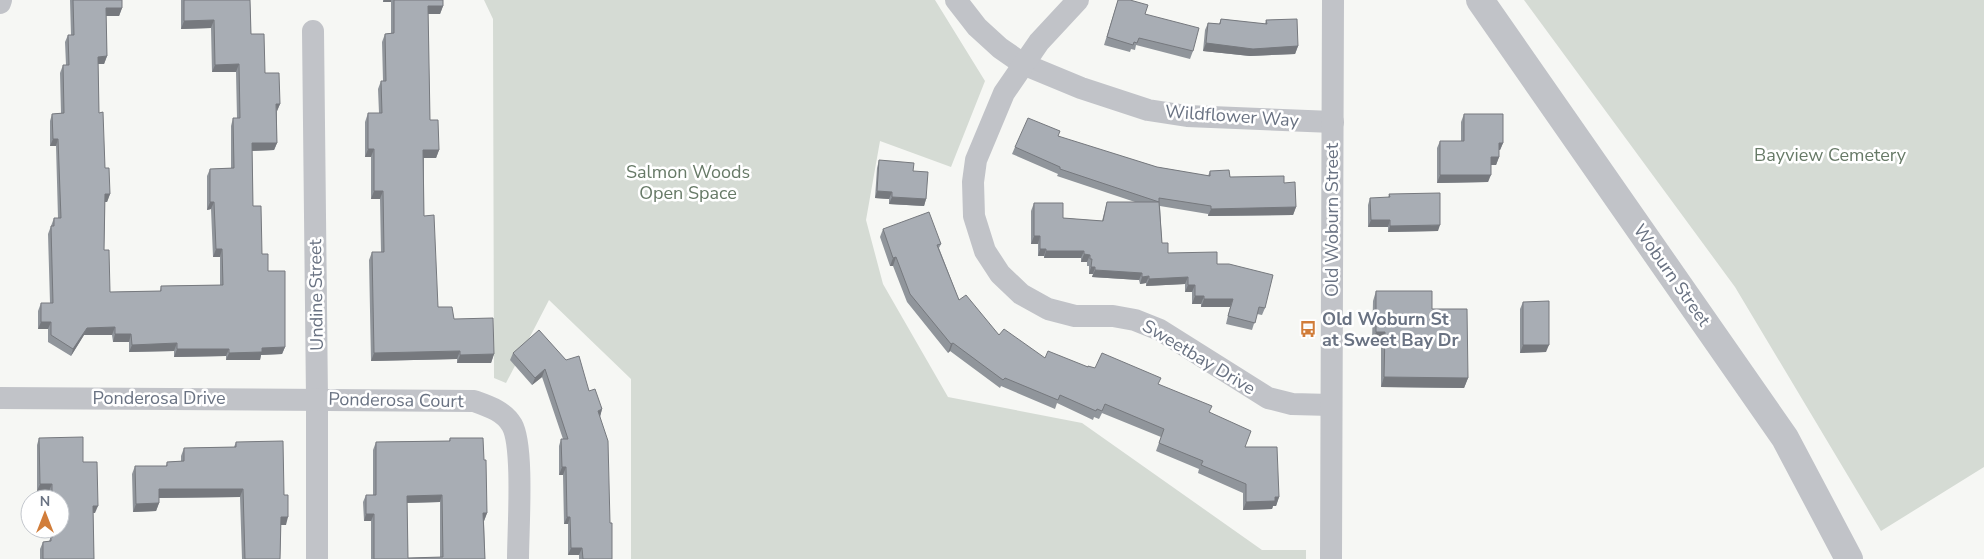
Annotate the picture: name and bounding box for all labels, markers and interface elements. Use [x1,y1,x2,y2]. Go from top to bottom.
street label: Wildflower Way [1164,99,1300,133]
street label: Old Woburn Street [1320,142,1344,297]
park label: Bayview Cemetery [1754,143,1907,167]
park label: Salmon Woods Open Space [626,160,750,205]
street label: Woburn Street [1628,219,1717,332]
street label: Undine Street [303,238,329,351]
place label: Old Woburn St at Sweet Bay Dr [1322,307,1459,352]
street label: Sweetbay Drive [1138,314,1260,400]
bus stop icon: Old Woburn St at Sweet Bay Dr [1298,319,1318,339]
street label: Ponderosa Drive [92,386,226,410]
street label: Ponderosa Court [328,387,465,413]
north arrow [20,489,70,539]
text: N [40,492,50,511]

